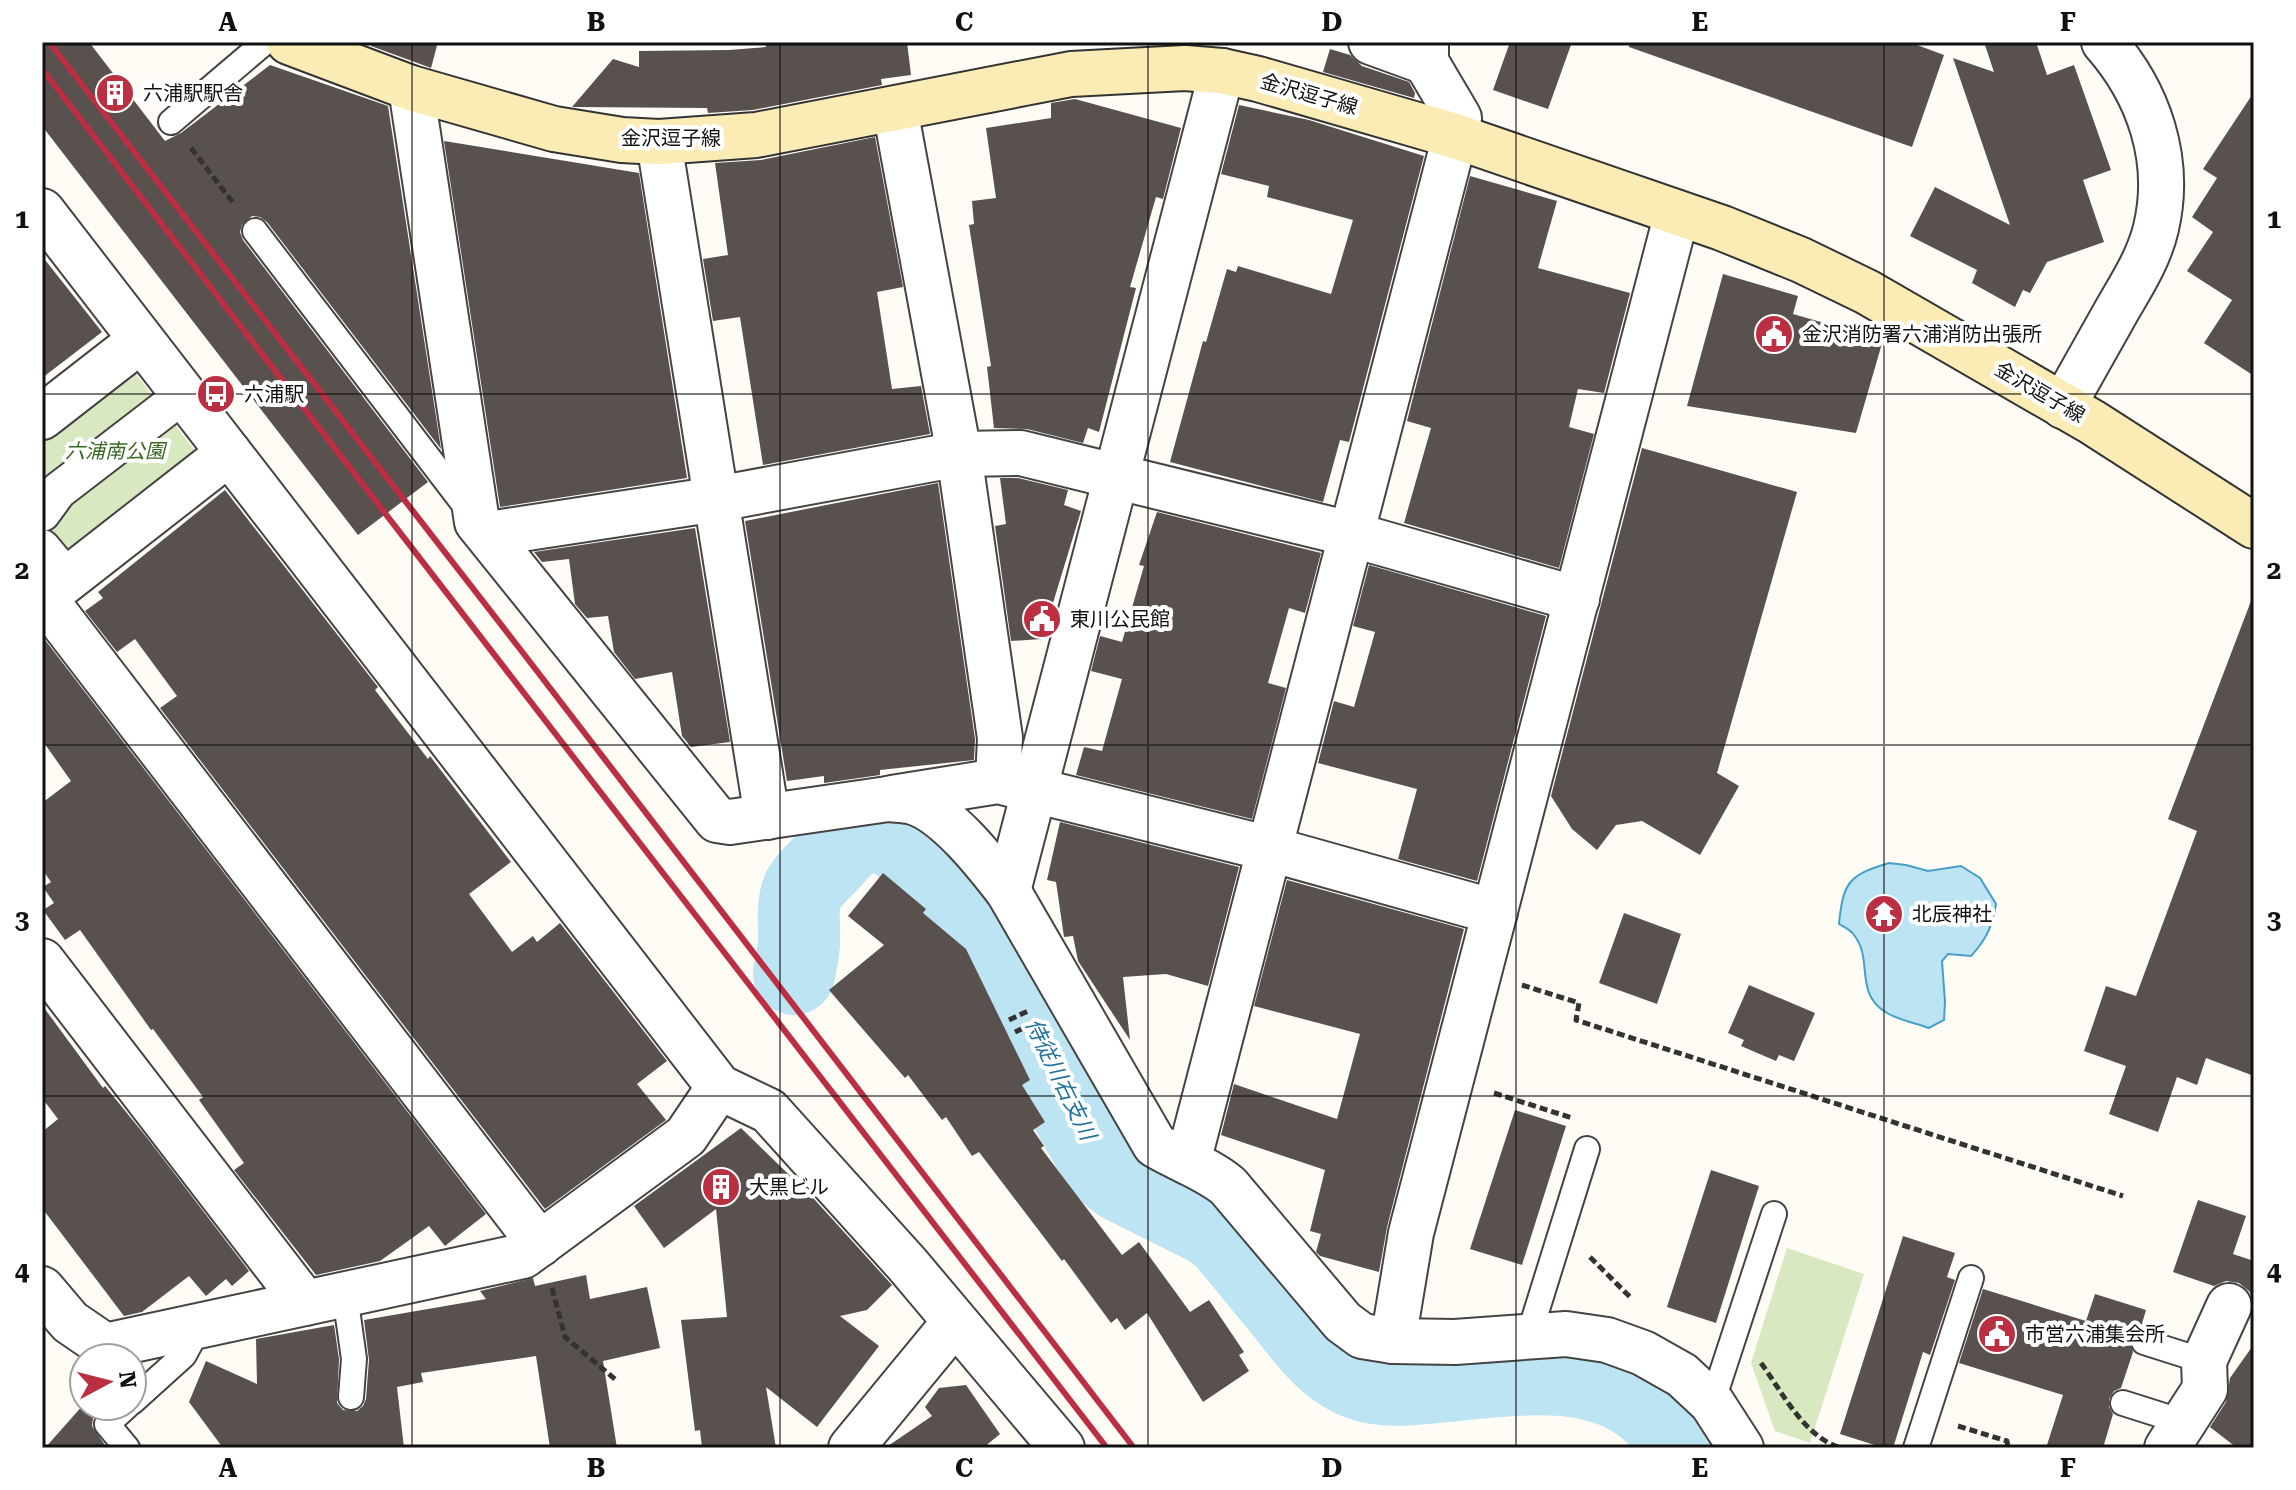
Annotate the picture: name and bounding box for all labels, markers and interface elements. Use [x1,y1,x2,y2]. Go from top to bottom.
text: A [219,7,238,37]
text: B [587,7,605,37]
text: C [955,7,973,37]
text: D [1322,7,1342,37]
text: E [1692,7,1708,37]
text: F [2060,7,2076,37]
street label: 金沢逗子線 [1258,69,1360,119]
building icon: 六浦駅駅舎 [94,72,136,114]
place label: 六浦駅駅舎 [143,81,243,105]
street label: 金沢逗子線 [621,126,721,150]
text: 1 [15,204,29,234]
text: 1 [2267,204,2281,234]
public building icon: 金沢消防署六浦消防出張所 [1753,313,1795,355]
place label: 金沢消防署六浦消防出張所 [1802,322,2042,346]
street label: 金沢逗子線 [1991,357,2089,427]
bus stop icon: 六浦駅 [195,373,237,415]
place label: 六浦駅 [244,382,304,406]
park label: 六浦南公園 [65,439,168,463]
text: 2 [15,555,29,585]
text: 2 [2267,555,2281,585]
public building icon: 東川公民館 [1021,598,1063,640]
place label: 東川公民館 [1070,607,1170,631]
temple icon: 北辰神社 [1863,893,1905,935]
place label: 北辰神社 [1912,902,1992,926]
text: 3 [15,905,29,935]
text: 3 [2267,905,2281,935]
water label: 侍従川右支川 [1020,1014,1102,1146]
building icon: 大黒ビル [700,1166,742,1208]
place label: 大黒ビル [749,1175,829,1199]
text: 4 [15,1256,30,1286]
text: 4 [2267,1256,2282,1286]
public building icon: 市営六浦集会所 [1976,1313,2018,1355]
place label: 市営六浦集会所 [2025,1322,2165,1346]
north arrow [68,1342,148,1422]
text: N [114,1370,141,1390]
text: A [219,1453,238,1483]
text: B [587,1453,605,1483]
text: C [955,1453,973,1483]
text: D [1322,1453,1342,1483]
text: E [1692,1453,1708,1483]
text: F [2060,1453,2076,1483]

